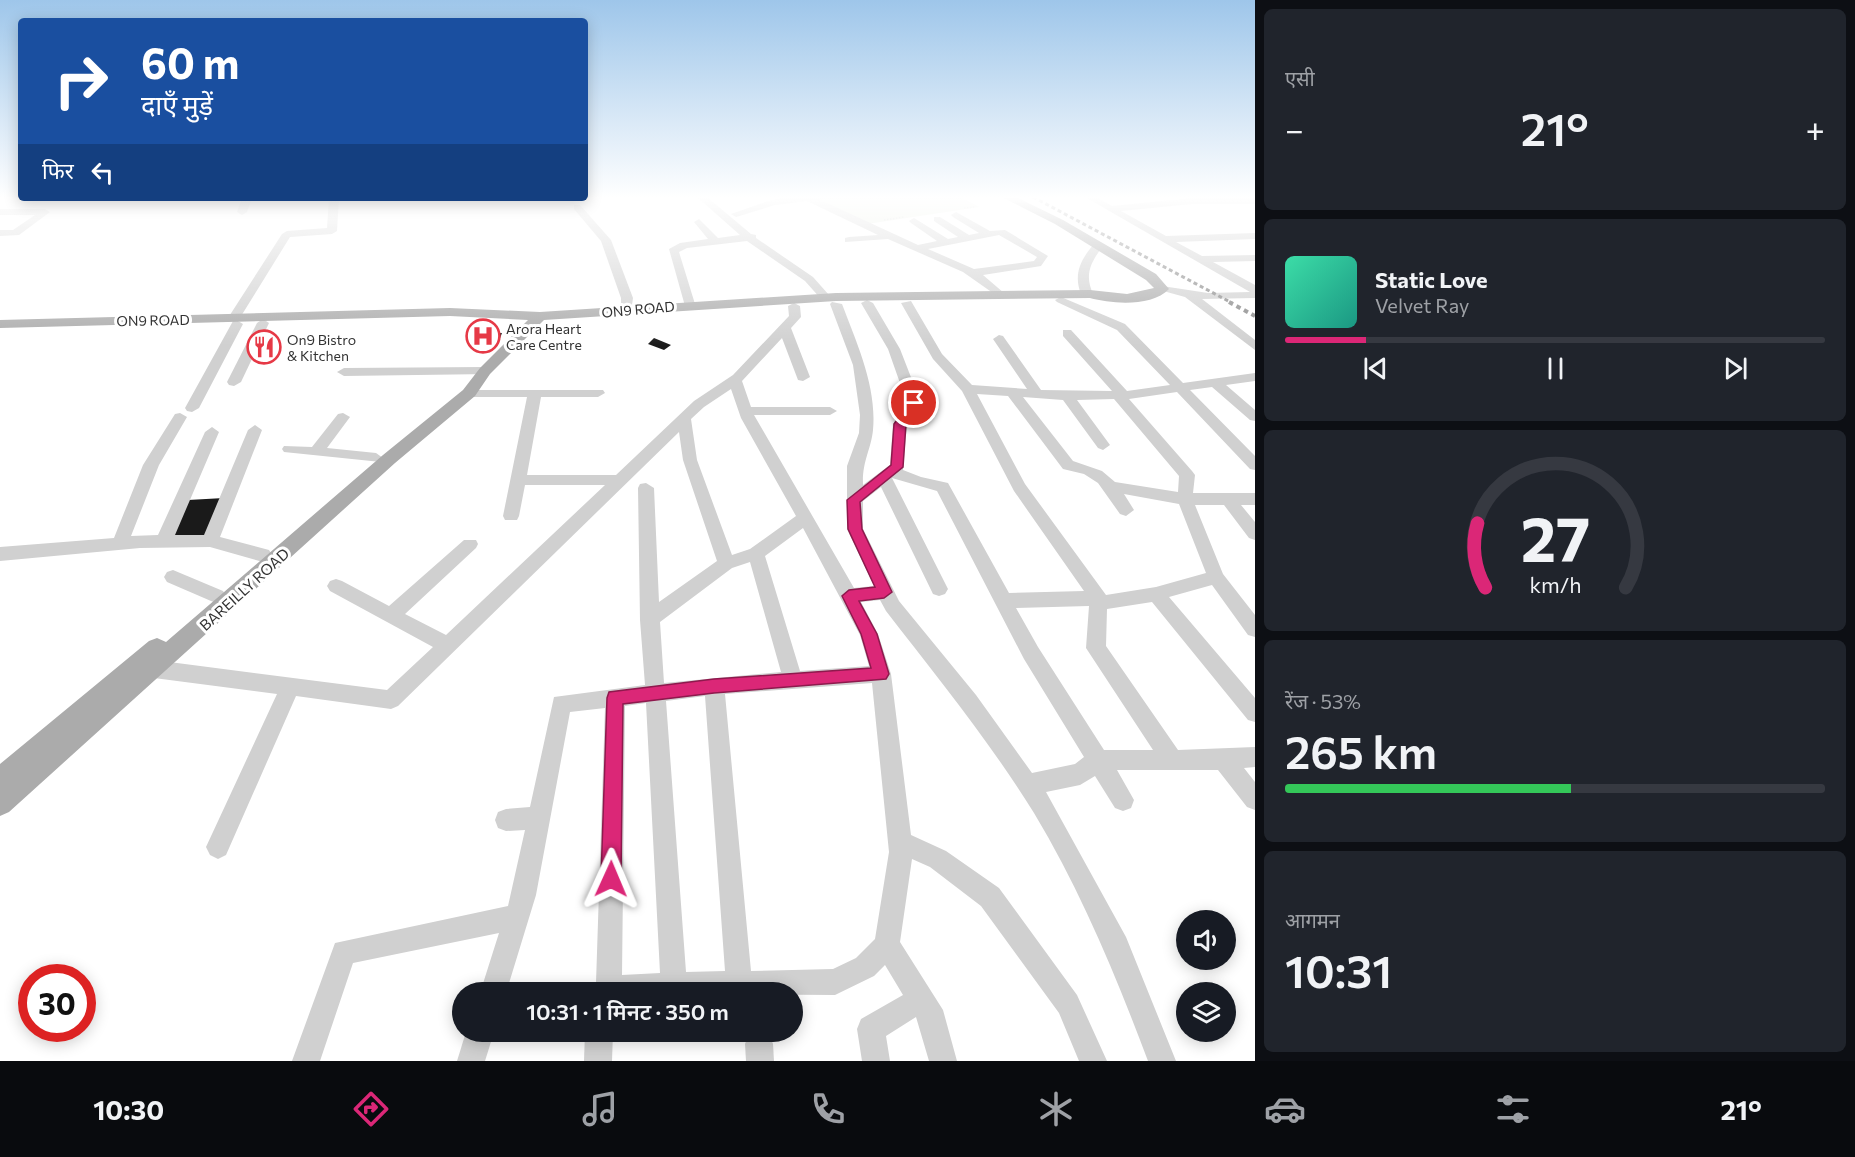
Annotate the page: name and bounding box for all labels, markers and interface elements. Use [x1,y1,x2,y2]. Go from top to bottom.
text: 60 m [141,36,240,88]
icon: right [42,42,120,120]
text: एसी [1285,66,1315,90]
text: दाएँ मुड़ें [141,88,213,121]
text: 21° [1521,100,1589,155]
text: − [1285,108,1304,149]
text: + [1806,108,1825,149]
icon: left [86,156,119,189]
text: फिर [42,157,74,184]
text: Static Love [1375,266,1488,293]
text: Velvet Ray [1375,293,1469,317]
street label: ON9 ROAD [601,297,675,321]
street label: ON9 ROAD [116,311,190,329]
hospital icon: Arora Heart Care Centre [465,318,501,354]
place label: Arora Heart Care Centre [506,320,582,353]
restaurant icon: On9 Bistro & Kitchen [246,329,282,365]
place label: On9 Bistro & Kitchen [287,331,356,364]
icon: previous [1359,352,1392,385]
icon: pause [1539,352,1572,385]
icon: next [1719,352,1752,385]
pin [888,377,939,428]
icon: arrive [897,386,930,419]
text: 27 [1520,499,1590,575]
street label: BAREILLY ROAD [195,544,293,634]
text: km/h [1529,571,1581,597]
text: रेंज · 53% [1285,689,1361,713]
text: 265 km [1285,723,1437,778]
position arrow [579,847,643,911]
text: आगमन [1285,908,1340,932]
map controls [1176,910,1236,1042]
button: sound [1176,910,1236,970]
text: 10:31 [1285,942,1392,997]
speed limit sign: 30 [18,964,96,1042]
button: layers [1176,982,1236,1042]
text: 10:31 · 1 मिनट · 350 m [526,998,729,1025]
icon: directions [350,1088,392,1130]
icon: music [579,1088,621,1130]
icon: phone [807,1088,849,1130]
icon: climate [1035,1088,1077,1130]
icon: car [1264,1088,1306,1130]
icon: filters [1492,1088,1534,1130]
text: 10:30 [93,1093,164,1126]
text: 21° [1720,1093,1762,1126]

